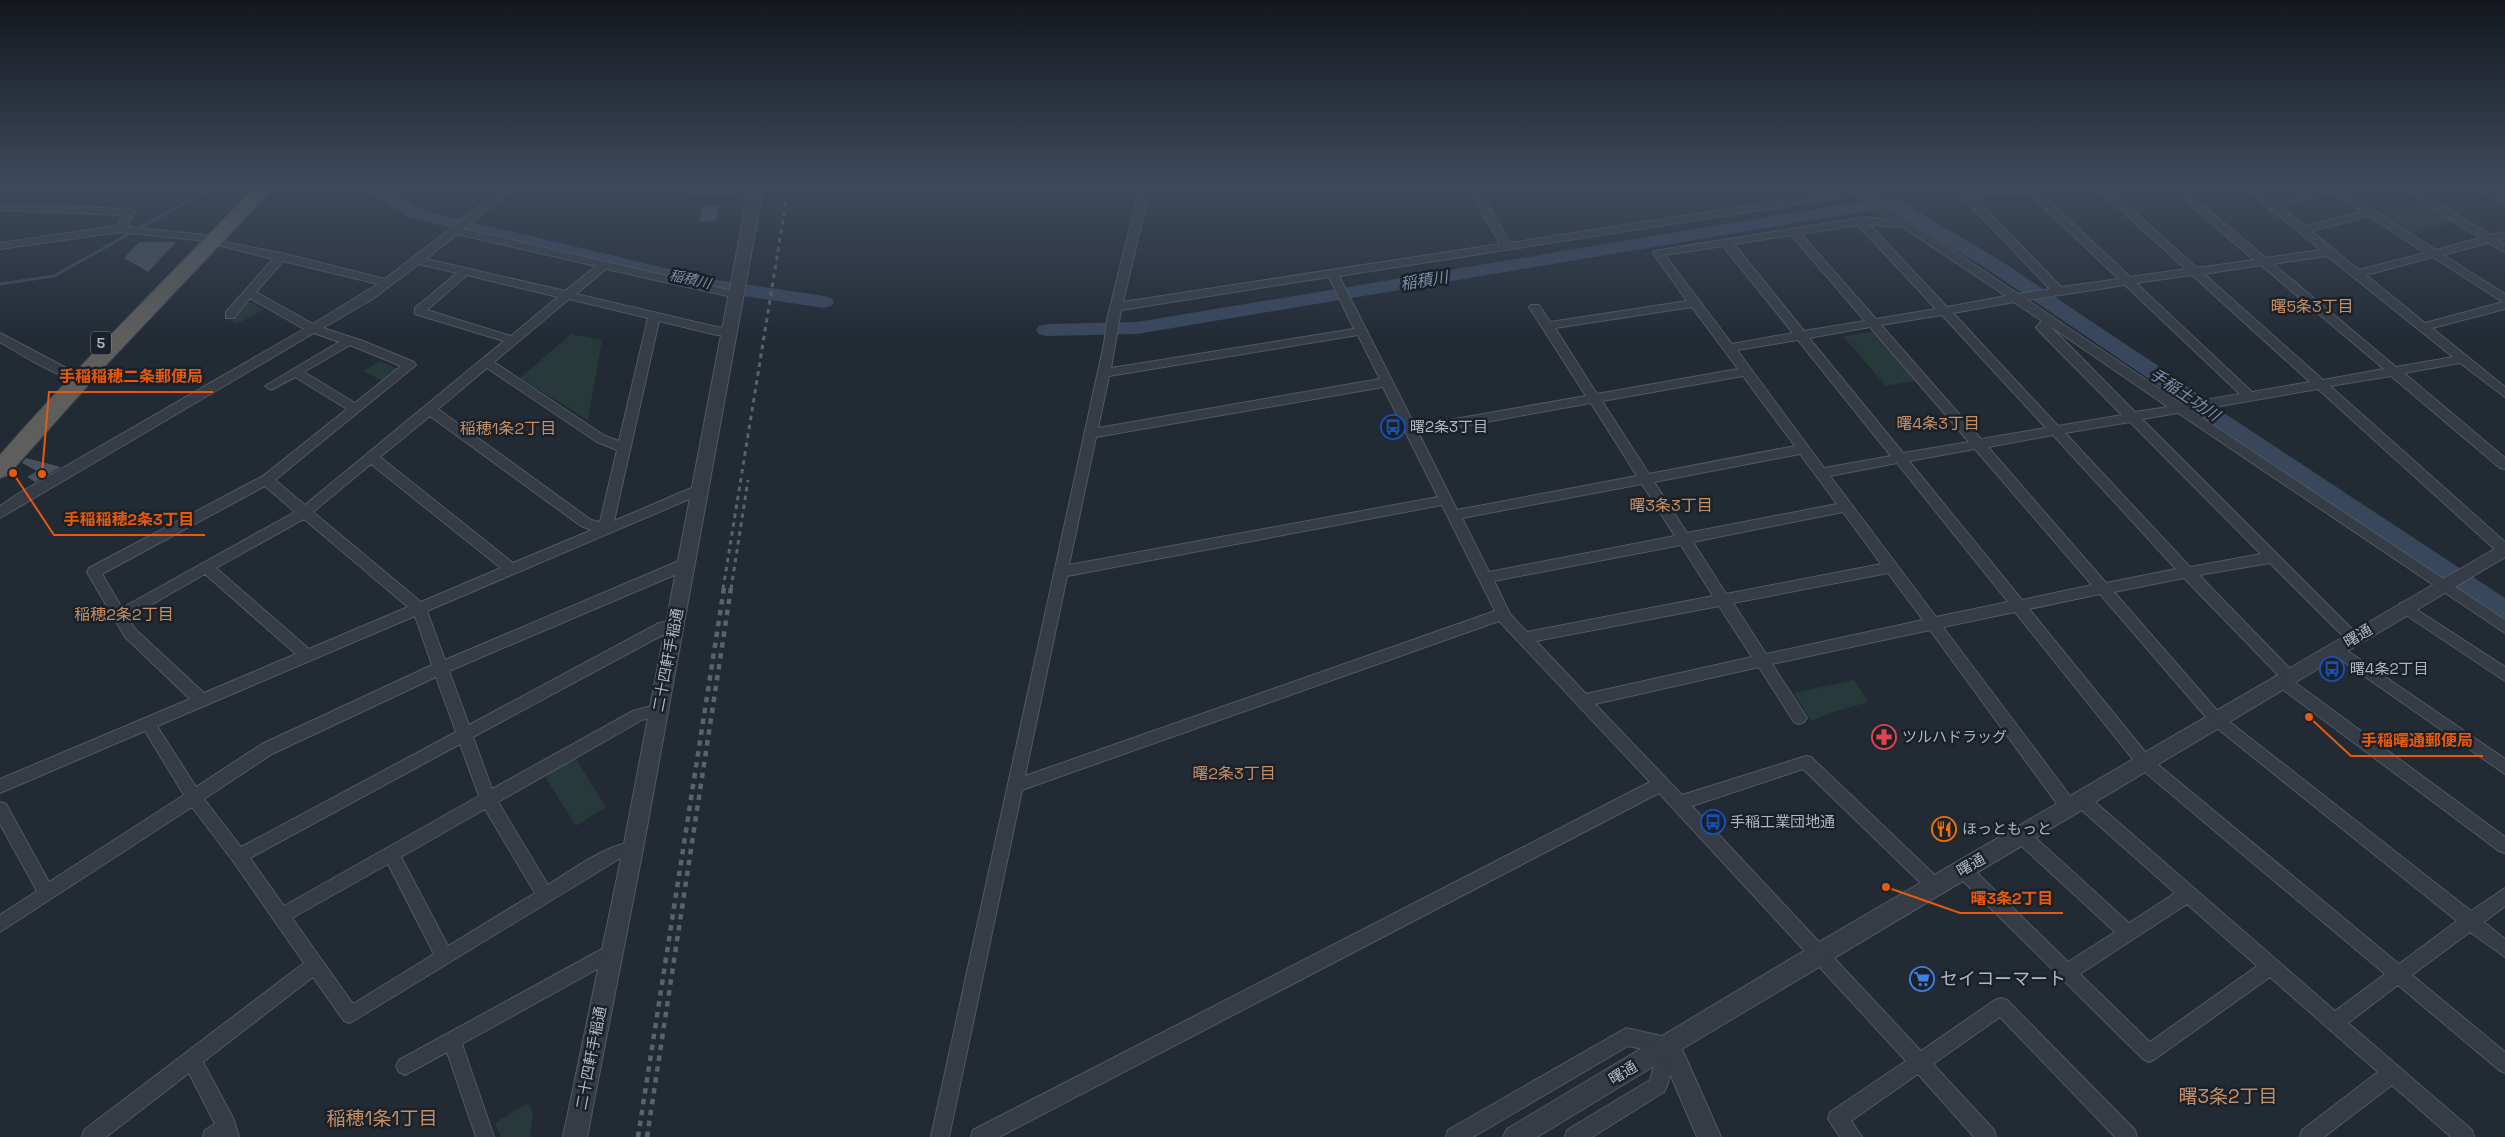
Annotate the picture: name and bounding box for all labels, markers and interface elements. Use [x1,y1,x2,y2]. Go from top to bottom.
water label: 稲積川 [668,266,714,293]
water label: 稲積川 [1399,266,1451,295]
district label: 曙5条3丁目 [2270,296,2354,317]
road number: 5 [91,332,111,354]
callout: 手稲稲穂二条郵便局 [49,361,213,392]
water label: 手稲土功川 [2146,363,2225,427]
text: 手稲稲穂二条郵便局 [59,366,203,387]
district label: 曙4条3丁目 [1896,413,1980,434]
bus stop icon: 曙2条3丁目 [1380,414,1406,440]
place label: 曙2条3丁目 [1410,417,1488,436]
district label: 稲穂1条2丁目 [460,418,556,439]
district label: 曙3条3丁目 [1629,495,1713,516]
callout: 手稲稲穂2条3丁目 [54,504,205,535]
text: 手稲稲穂2条3丁目 [63,509,195,530]
district label: 稲穂2条2丁目 [74,604,174,625]
street label: 二十四軒手稲通 [648,607,687,713]
street label: 曙通 [2340,620,2375,651]
bus stop icon: 曙4条2丁目 [2319,656,2345,682]
place label: 曙4条2丁目 [2350,659,2428,678]
pharmacy icon: ツルハドラッグ [1871,724,1897,750]
callout: 手稲曙通郵便局 [2351,725,2483,756]
place label: ツルハドラッグ [1902,727,2007,746]
text: 手稲曙通郵便局 [2361,730,2473,751]
district label: 曙2条3丁目 [1192,763,1276,784]
bus stop icon: 手稲工業団地通 [1700,809,1726,835]
place label: 手稲工業団地通 [1730,812,1835,831]
restaurant icon: ほっともっと [1931,816,1957,842]
place label: ほっともっと [1962,819,2052,838]
street label: 曙通 [1953,849,1988,880]
callout: 曙3条2丁目 [1960,882,2063,913]
text: 曙3条2丁目 [1970,888,2054,909]
supermarket icon: セイコーマート [1909,966,1935,992]
place label: セイコーマート [1940,967,2066,990]
street label: 二十四軒手稲通 [571,1005,610,1111]
street label: 曙通 [1605,1057,1640,1088]
district label: 曙3条2丁目 [2179,1084,2277,1109]
district label: 稲穂1条1丁目 [327,1106,437,1131]

